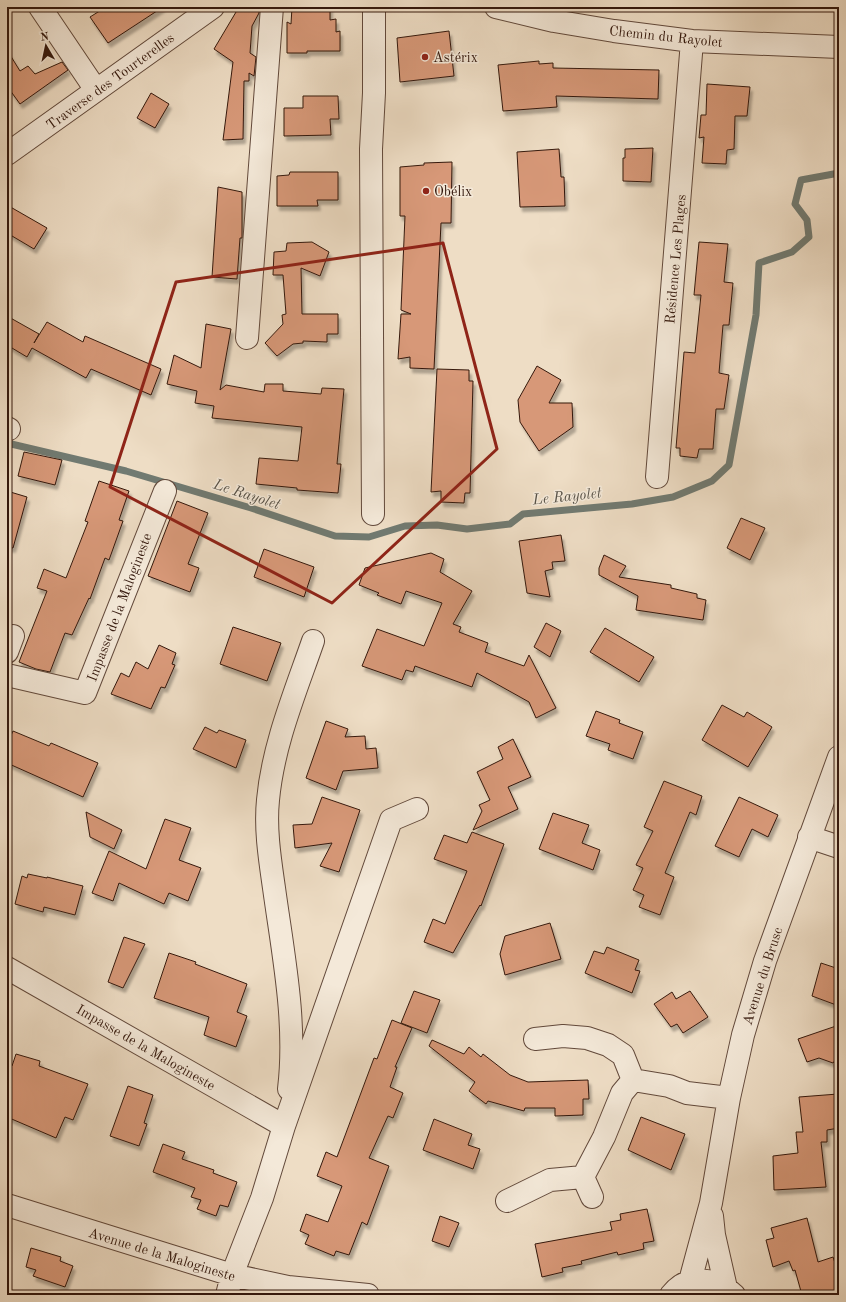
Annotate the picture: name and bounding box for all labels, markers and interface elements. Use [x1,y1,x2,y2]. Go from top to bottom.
street label: Chemin du Rayolet [608,24,723,50]
north arrow [26,26,66,66]
text: N [40,31,50,44]
street label: Traverse des Tourterelles [44,31,177,133]
place label: Astérix [433,51,478,65]
marker: Astérix [420,52,430,62]
place label: Obélix [434,185,472,199]
marker: Obélix [421,186,431,196]
street label: Résidence Les Plages [663,194,689,325]
water label: Le Rayolet [210,477,282,513]
water label: Le Rayolet [531,486,603,509]
street label: Impasse de la Malogineste [85,531,155,683]
street label: Avenue du Brusc [741,926,785,1027]
street label: Impasse de la Malogineste [74,1002,217,1093]
street label: Avenue de la Malogineste [87,1226,237,1284]

